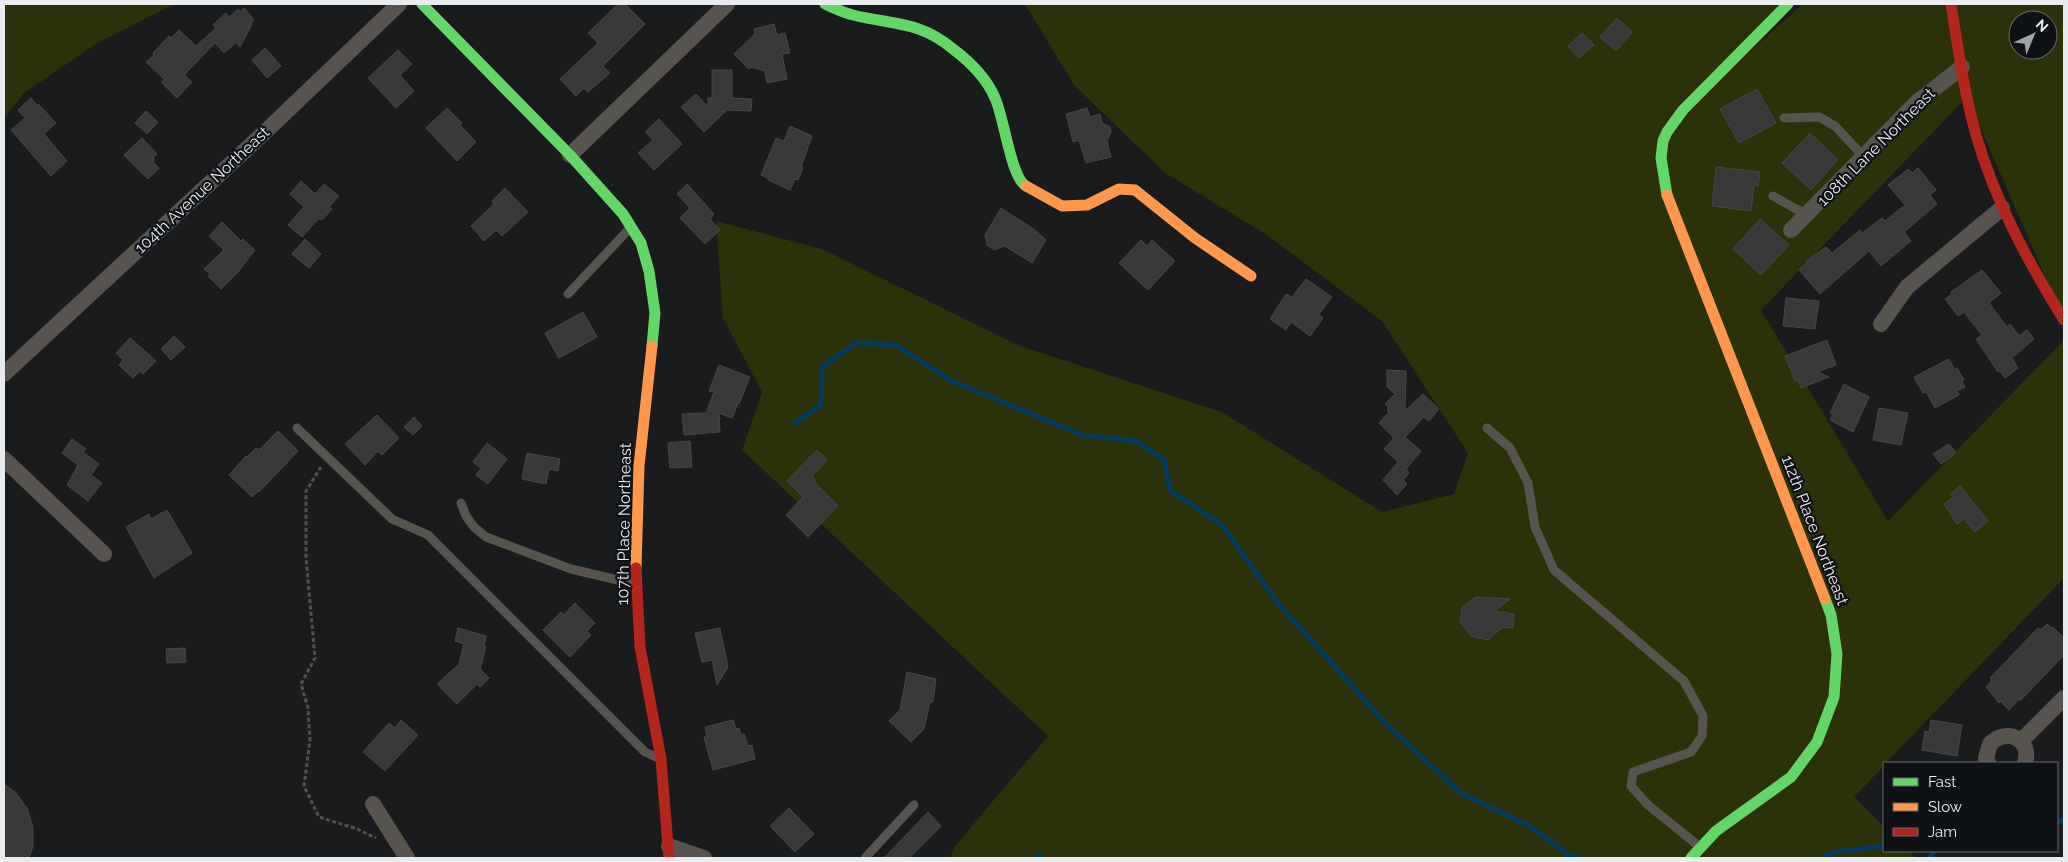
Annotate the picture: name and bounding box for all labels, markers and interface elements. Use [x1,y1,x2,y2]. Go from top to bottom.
north arrow [2008,10,2058,60]
text: N [2033,16,2051,35]
street label: 108th Lane Northeast [1813,84,1939,210]
street label: 104th Avenue Northeast [131,122,274,257]
street label: 107th Place Northeast [613,442,635,605]
street label: 112th Place Northeast [1778,452,1853,608]
legend [1883,762,2058,852]
text: Fast [1928,773,1956,791]
text: Slow [1928,798,1962,816]
text: Jam [1928,823,1957,841]

